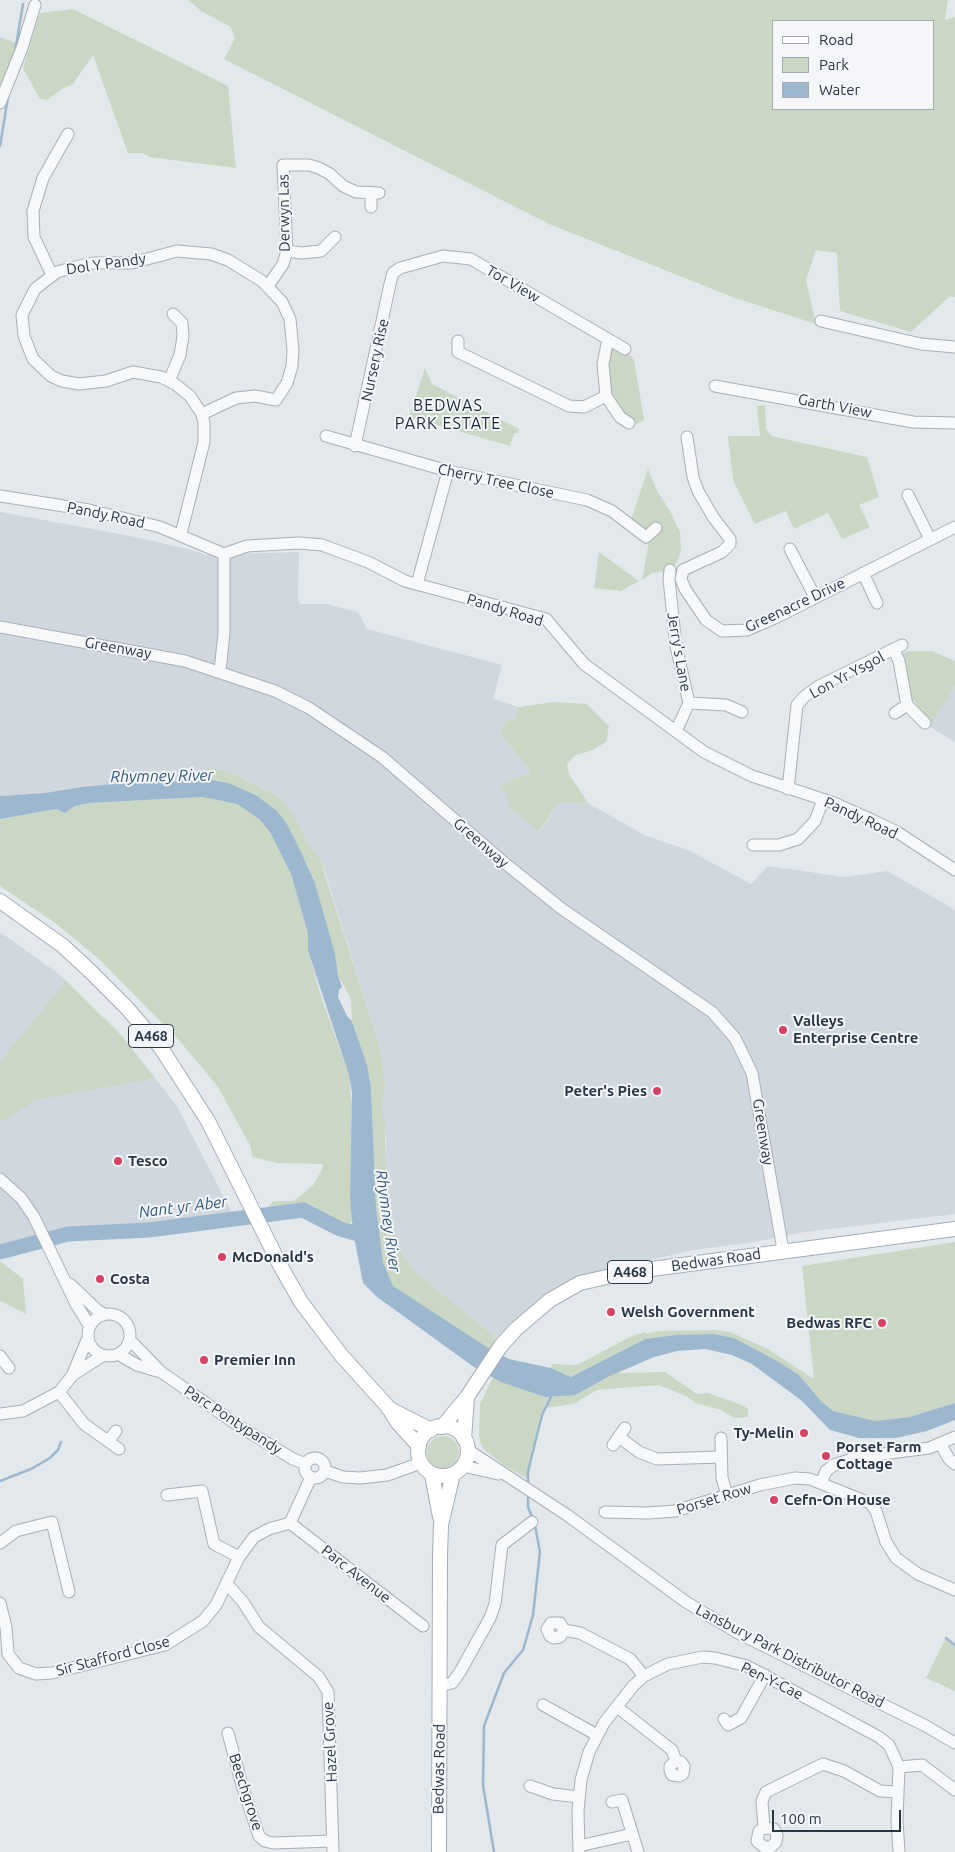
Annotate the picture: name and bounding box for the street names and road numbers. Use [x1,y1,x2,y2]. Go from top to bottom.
street label: Derwyn Las [274,174,294,252]
street label: Dol Y Pandy [65,250,147,278]
street label: Tor View [483,261,543,307]
street label: Nursery Rise [357,317,393,403]
street label: Garth View [797,390,873,422]
street label: Cherry Tree Close [436,460,556,502]
street label: Pandy Road [65,498,147,532]
street label: Greenacre Drive [742,574,848,636]
street label: Pandy Road [465,590,545,630]
street label: Jerry's Lane [663,611,695,693]
street label: Greenway [83,633,153,663]
street label: Lon Yr Ysgol [807,648,887,702]
street label: Pandy Road [821,793,901,843]
street label: Greenway [450,814,512,872]
road number: A468 [128,1024,174,1048]
street label: Greenway [749,1097,777,1167]
street label: Bedwas Road [670,1245,762,1275]
road number: A468 [608,1260,652,1284]
street label: Parc Pontypandy [181,1382,285,1458]
street label: Porset Row [675,1479,753,1519]
street label: Parc Avenue [318,1541,394,1607]
street label: Lansbury Park Distributor Road [693,1600,887,1712]
street label: Sir Stafford Close [54,1632,172,1680]
street label: Pen-Y-Cae [738,1658,806,1704]
street label: Hazel Grove [319,1701,341,1783]
street label: Bedwas Road [429,1724,449,1814]
street label: Beechgrove [225,1751,267,1833]

